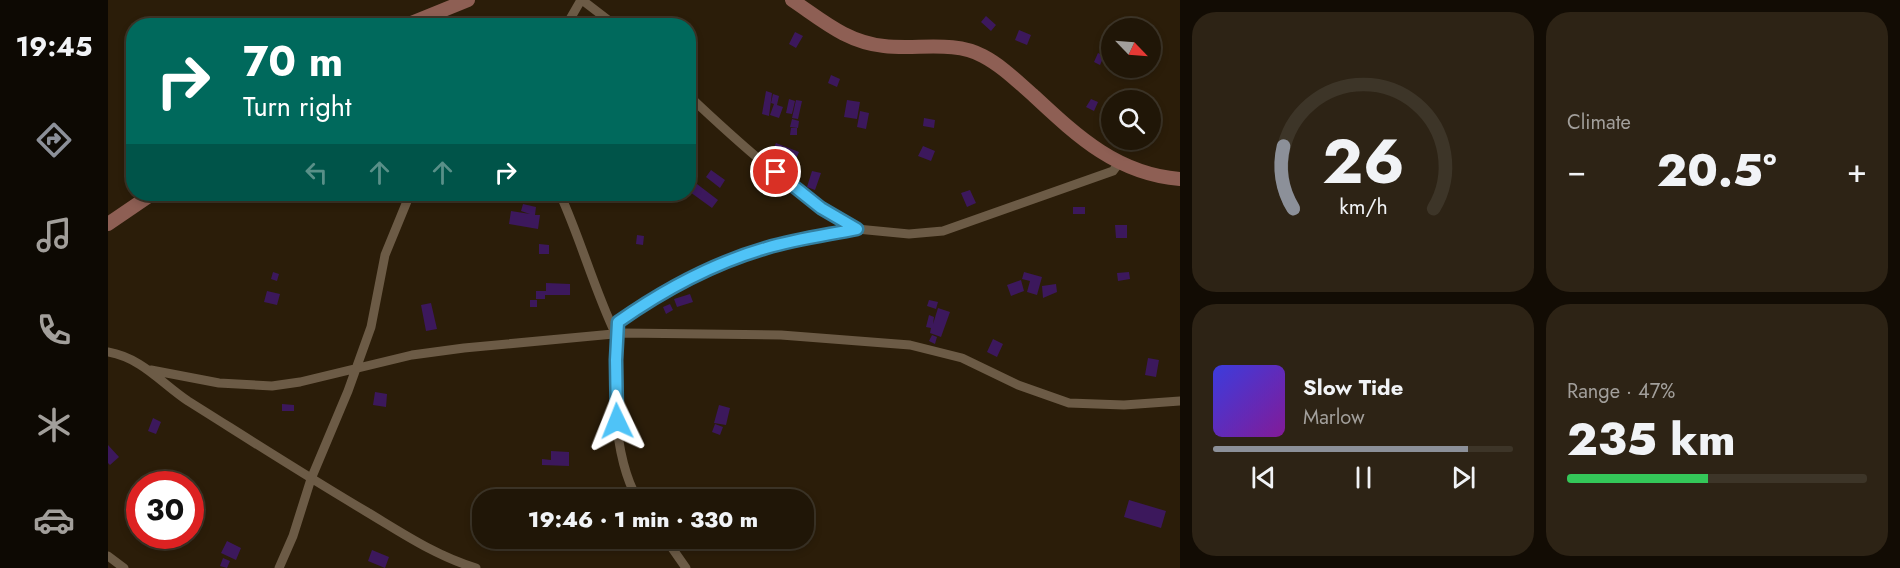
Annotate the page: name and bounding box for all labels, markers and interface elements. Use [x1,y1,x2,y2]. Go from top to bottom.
north arrow [1101,18,1161,78]
map controls [1101,18,1161,150]
text: 19:45 [16,27,92,66]
text: 70 m [243,31,343,92]
icon: right [144,42,222,120]
text: Turn right [243,87,351,126]
button: search [1101,90,1161,150]
text: Climate [1567,108,1631,137]
text: 26 [1322,116,1404,206]
icon: directions [33,119,75,161]
text: 20.5° [1657,138,1777,203]
pin [750,146,801,197]
text: − [1567,147,1586,194]
text: + [1847,147,1867,194]
icon: arrive [759,155,792,188]
icon: left [300,156,333,189]
icon: ahead [363,156,396,189]
icon: ahead [426,156,459,189]
icon: right [489,156,522,189]
text: km/h [1339,191,1387,222]
icon: music [33,214,75,256]
icon: phone [33,309,75,351]
text: Slow Tide [1303,371,1403,403]
text: Range · 47% [1567,377,1675,406]
position arrow [585,389,649,453]
text: Marlow [1303,403,1365,432]
icon: climate [33,404,75,446]
text: 235 km [1567,407,1735,472]
icon: previous [1247,461,1280,494]
icon: pause [1347,461,1380,494]
icon: next [1447,461,1480,494]
speed limit sign: 30 [126,471,204,549]
icon: car [33,499,75,541]
text: 19:46 · 1 min · 330 m [528,503,758,535]

